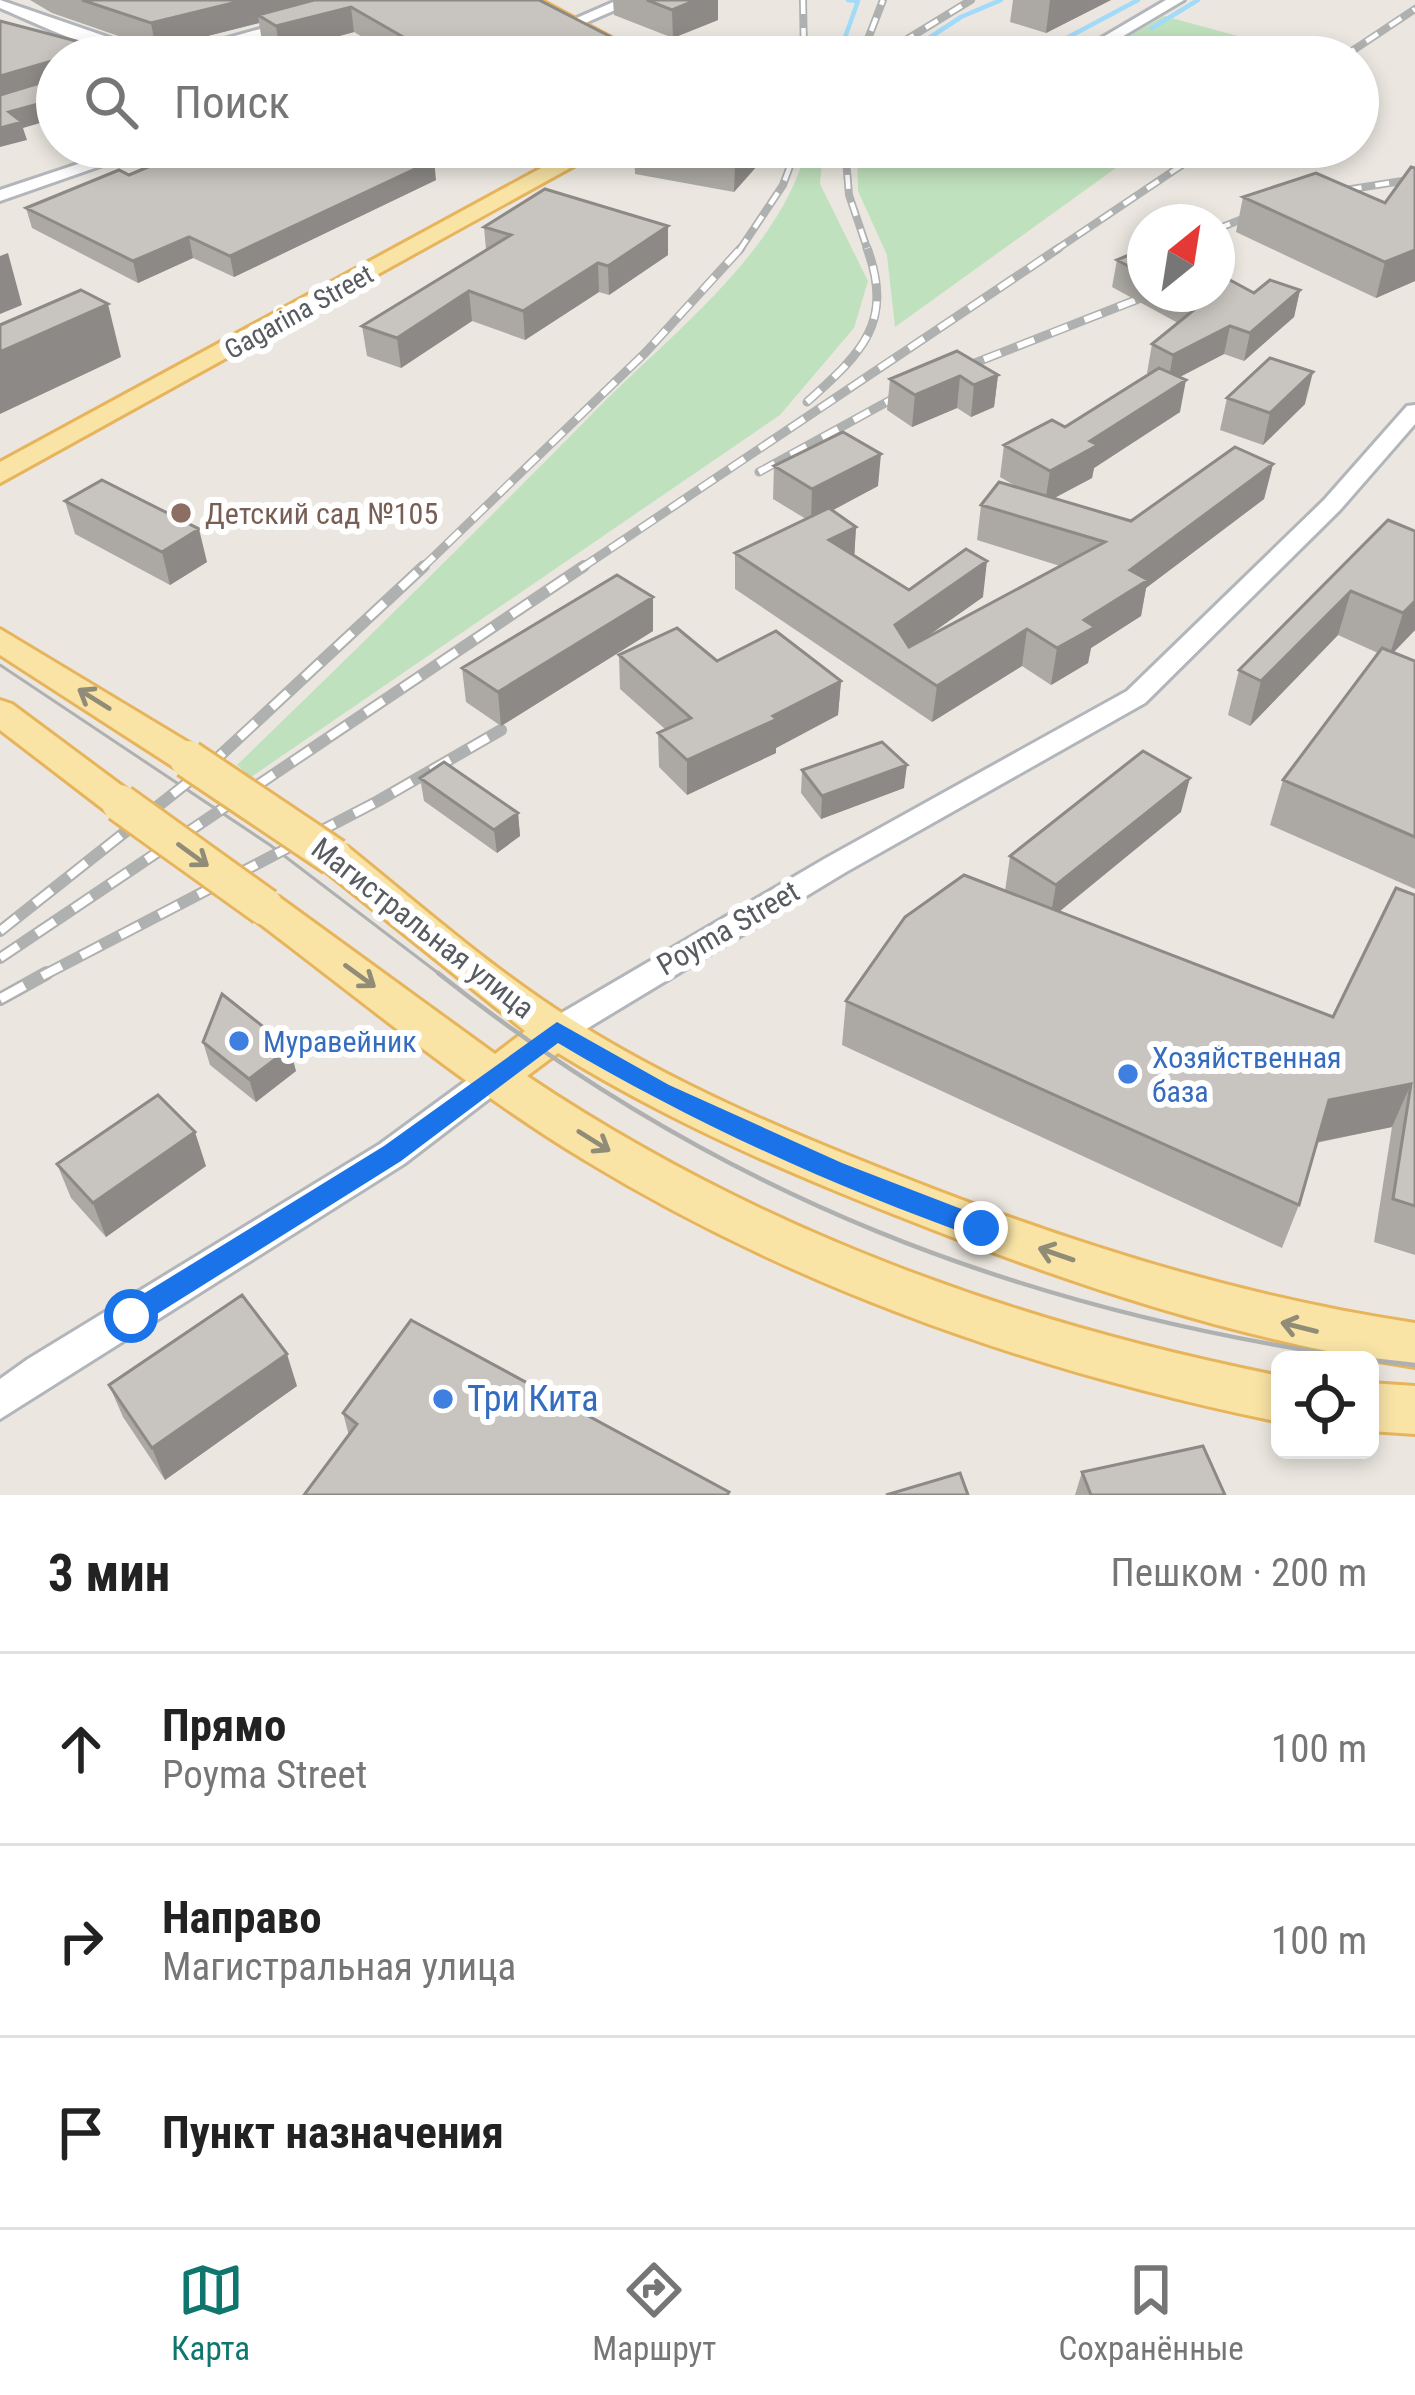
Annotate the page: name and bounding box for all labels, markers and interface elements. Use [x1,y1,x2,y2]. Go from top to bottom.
search box [36,36,1379,168]
icon: search [78,69,144,135]
text: Поиск [174,76,290,129]
north arrow [1127,204,1235,312]
street label: Gagarina Street [219,258,379,366]
place label: Детский сад №105 [205,496,438,531]
marker: Детский сад №105 [168,500,194,526]
one-way arrow [78,687,112,712]
street label: Магистральная улица [305,830,541,1026]
one-way arrow [176,842,209,867]
street label: Poyma Street [651,873,805,983]
one-way arrow [343,963,376,988]
place label: Муравейник [263,1024,417,1059]
marker: Муравейник [226,1028,252,1054]
place label: Хозяйственная база [1152,1040,1342,1109]
marker: Хозяйственная база [1115,1061,1141,1087]
one-way arrow [576,1129,610,1153]
route end [954,1201,1008,1255]
one-way arrow [1038,1242,1076,1264]
route start [104,1289,158,1343]
one-way arrow [1281,1315,1319,1337]
map controls [1271,1351,1379,1459]
button: locate [1271,1351,1379,1459]
place label: Три Кита [467,1378,599,1420]
marker: Три Кита [430,1386,456,1412]
text: 3 мин [48,1544,170,1603]
text: Пешком · 200 m [1110,1550,1367,1596]
text: Прямо [162,1699,286,1752]
icon: ahead [48,1716,114,1782]
text: 100 m [1271,1726,1367,1772]
text: Poyma Street [162,1752,367,1798]
text: Направо [162,1891,322,1944]
icon: right [48,1908,114,1974]
text: 100 m [1271,1918,1367,1964]
text: Магистральная улица [162,1944,516,1990]
icon: arrive [48,2100,114,2166]
text: Пункт назначения [162,2106,504,2159]
tab: Карта [171,2257,250,2368]
tab: Маршрут [592,2257,716,2368]
tab: Сохранённые [1059,2257,1244,2368]

